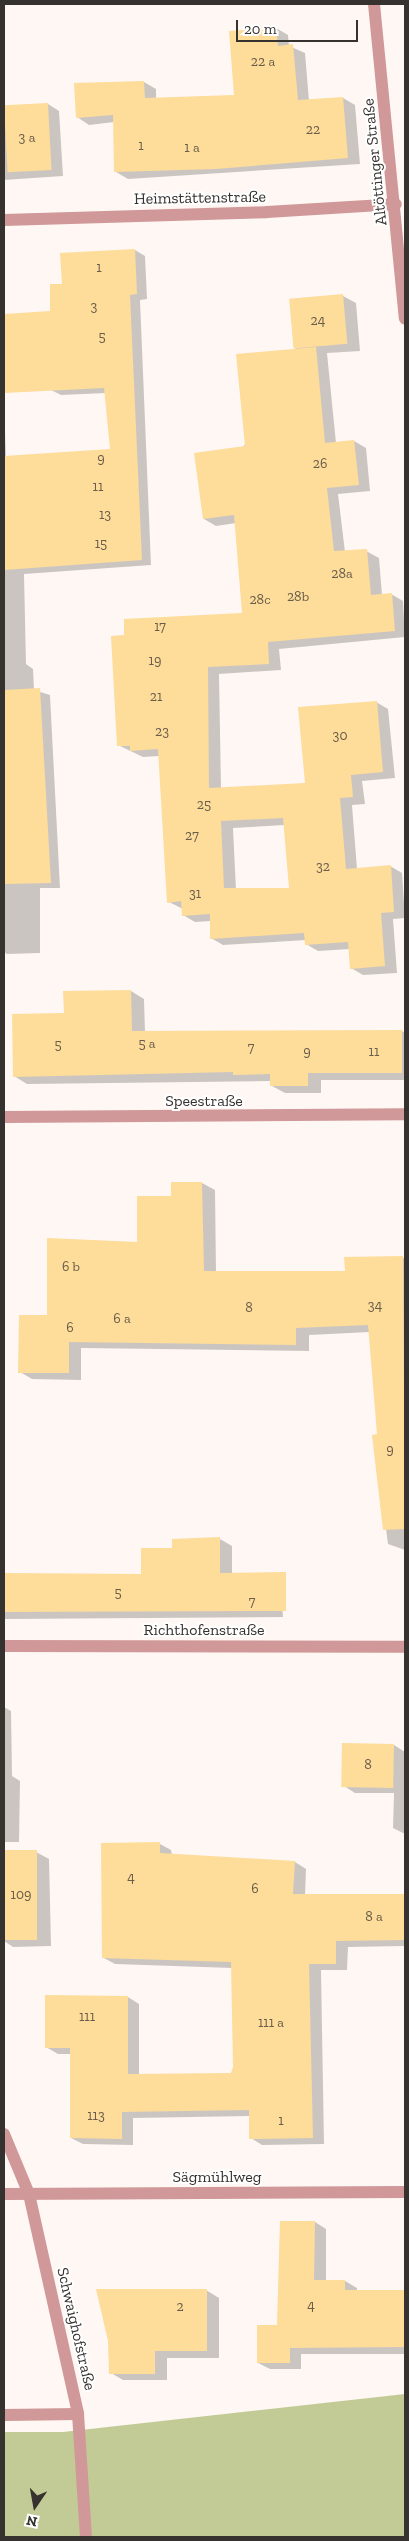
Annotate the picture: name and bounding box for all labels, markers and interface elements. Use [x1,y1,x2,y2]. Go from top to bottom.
scale bar [239,10,362,42]
text: 20 m [244,20,277,38]
house number: 22 a [251,54,275,70]
street label: Altöttinger Straße [359,97,391,227]
house number: 22 [306,122,320,138]
house number: 3 a [19,130,35,146]
house number: 1 [138,138,144,154]
house number: 1 a [184,140,200,156]
street label: Heimstättenstraße [134,187,266,209]
house number: 1 [96,260,102,276]
house number: 3 [91,299,97,315]
house number: 24 [311,313,325,329]
house number: 5 [98,329,106,345]
house number: 9 [97,451,105,467]
house number: 26 [313,456,327,472]
house number: 11 [93,479,103,495]
house number: 13 [99,507,111,523]
house number: 15 [95,536,107,552]
house number: 28a [331,566,353,582]
house number: 28b [287,589,309,605]
house number: 28c [249,592,271,608]
house number: 17 [154,619,166,635]
house number: 19 [149,653,161,669]
house number: 21 [150,689,162,705]
house number: 23 [155,724,169,740]
house number: 30 [333,728,347,744]
house number: 25 [197,797,211,813]
house number: 27 [185,828,199,844]
house number: 32 [316,859,330,875]
house number: 31 [189,886,201,902]
house number: 5 a [138,1036,156,1052]
house number: 5 [54,1037,62,1053]
house number: 7 [248,1040,254,1056]
house number: 9 [303,1044,311,1060]
house number: 11 [369,1044,379,1060]
street label: Speestraße [165,1091,243,1111]
house number: 6 b [62,1259,80,1275]
house number: 34 [368,1298,382,1314]
house number: 8 [245,1300,253,1316]
house number: 6 a [113,1311,131,1327]
house number: 6 [66,1320,74,1336]
house number: 9 [386,1442,394,1458]
house number: 5 [114,1585,122,1601]
house number: 7 [249,1594,255,1610]
street label: Richthofenstraße [144,1620,264,1640]
house number: 8 [364,1757,372,1773]
house number: 4 [127,1870,135,1886]
house number: 6 [251,1881,259,1897]
house number: 109 [11,1887,31,1903]
house number: 8 a [365,1909,383,1925]
house number: 111 [79,2009,95,2025]
house number: 111 a [258,2015,284,2031]
house number: 113 [87,2108,105,2124]
house number: 1 [278,2113,284,2129]
street label: Sägmühlweg [172,2167,262,2187]
street label: Schwaighofstraße [53,2266,99,2392]
house number: 4 [307,2298,315,2314]
house number: 2 [176,2299,184,2315]
north arrow [10,2481,60,2531]
text: N [25,2512,39,2531]

